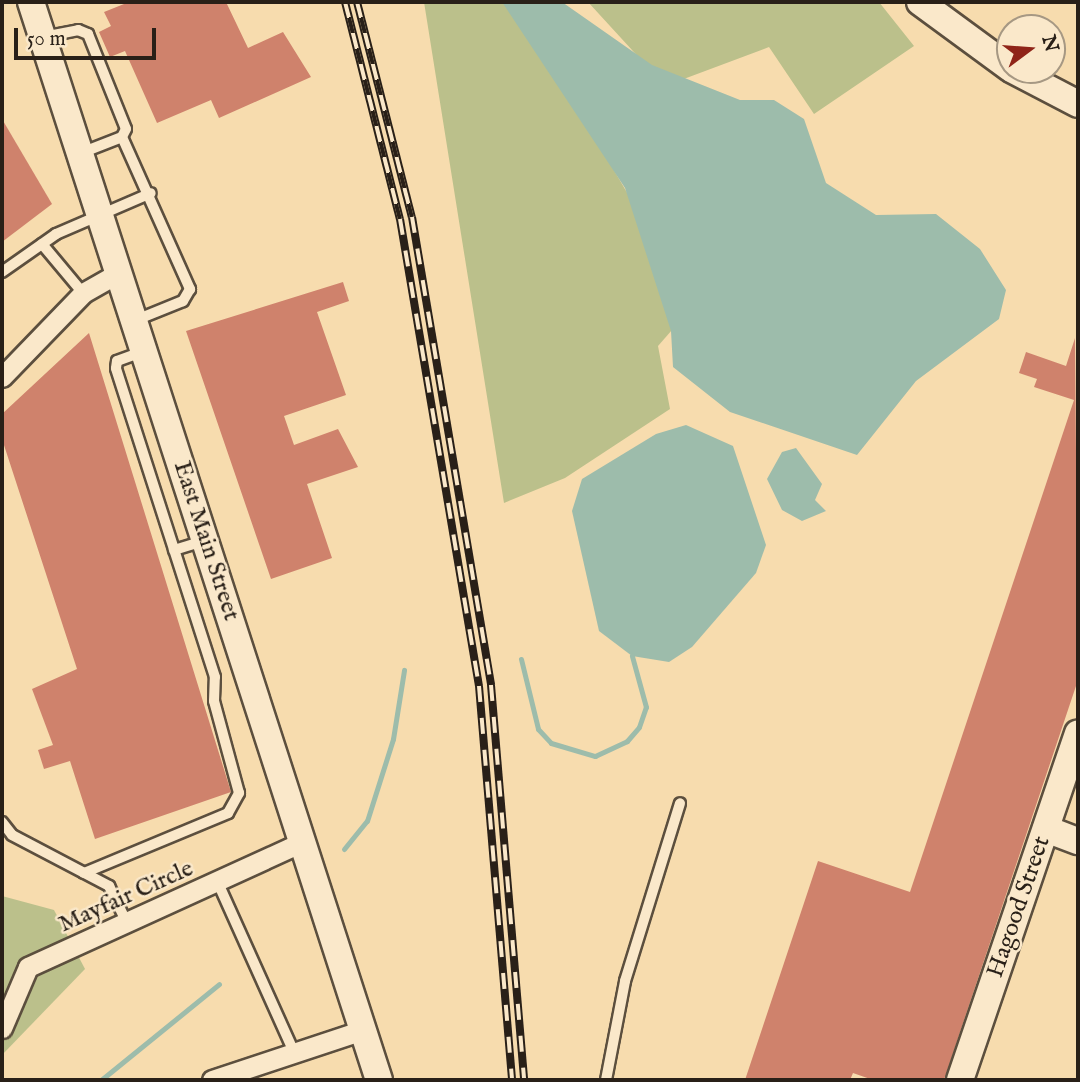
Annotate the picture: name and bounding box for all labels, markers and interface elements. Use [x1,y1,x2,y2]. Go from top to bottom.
scale bar [18,14,159,58]
north arrow [996,14,1066,84]
text: 50 m [27,26,66,53]
text: N [1035,33,1063,55]
street label: East Main Street [167,458,245,624]
street label: Hagood Street [981,833,1057,981]
street label: Mayfair Circle [54,855,198,939]

